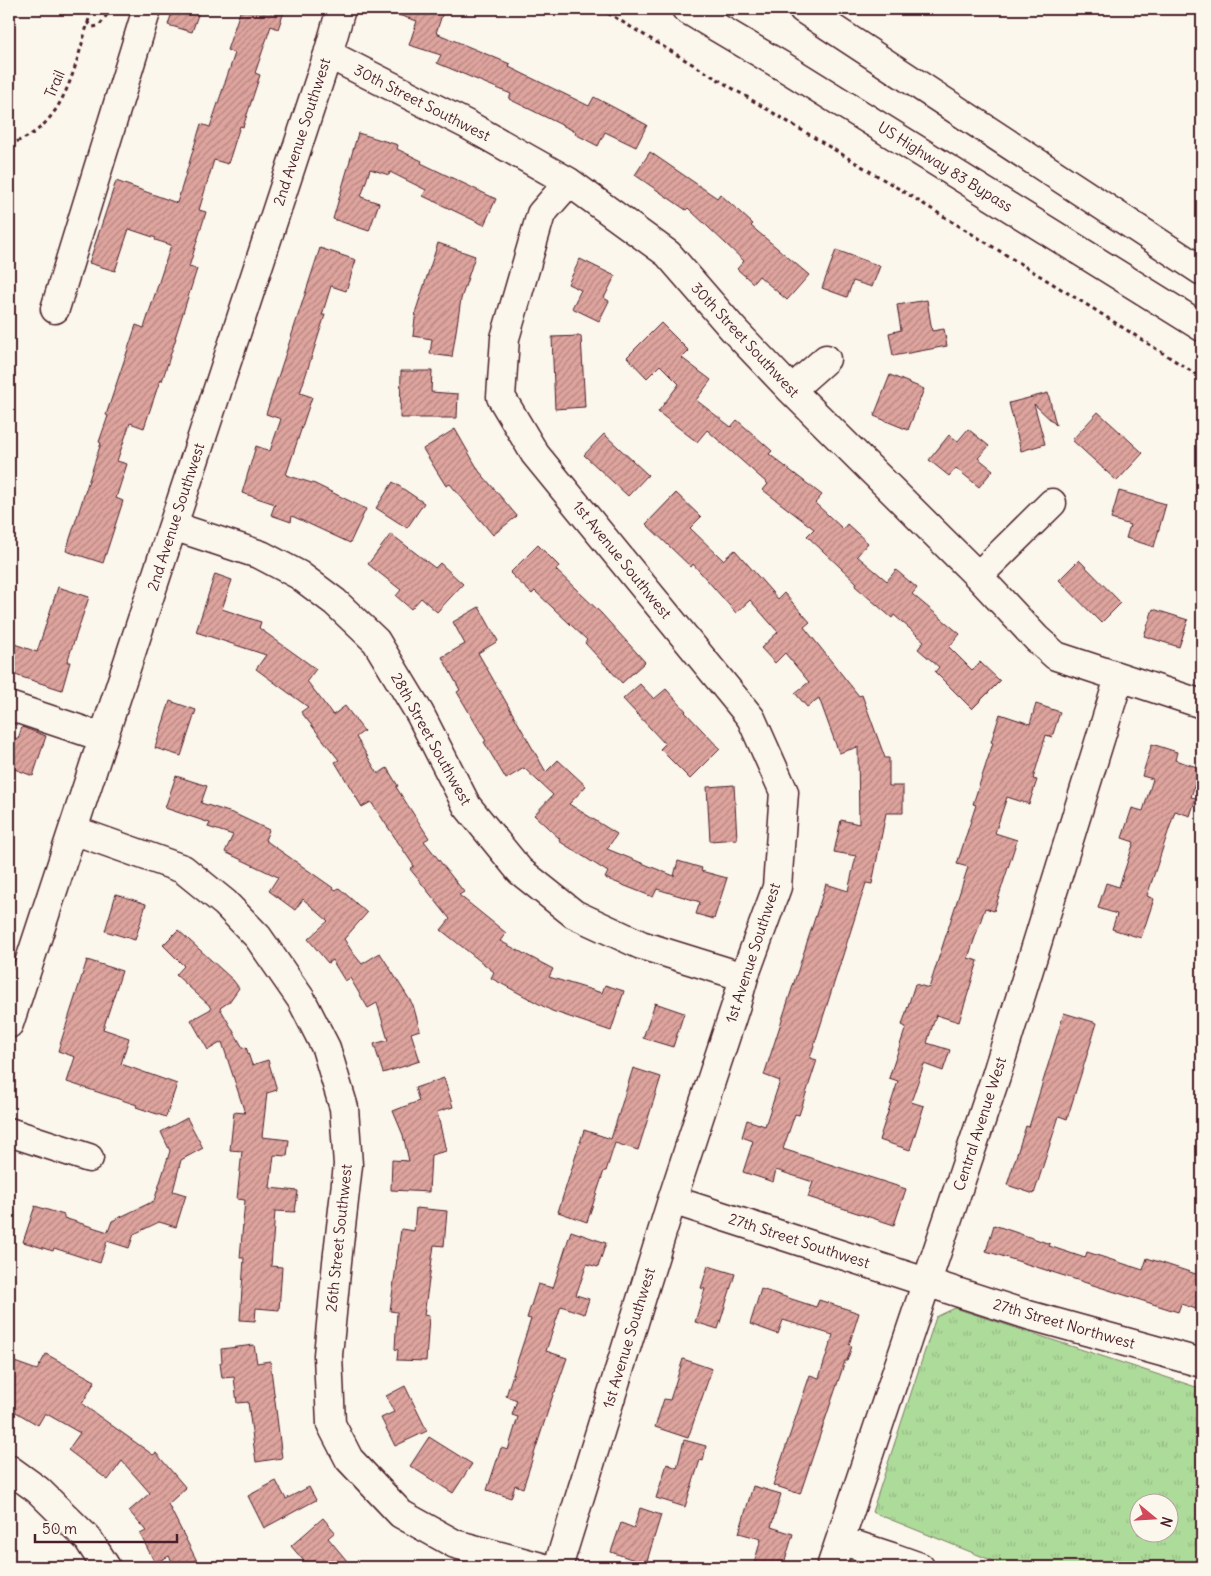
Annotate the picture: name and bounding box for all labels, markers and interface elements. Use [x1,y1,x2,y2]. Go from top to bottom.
street label: 2nd Avenue Southwest [269,56,334,208]
street label: 30th Street Southwest [351,60,493,145]
street label: Trail [40,67,69,100]
street label: US Highway 83 Bypass [874,117,1016,216]
street label: 30th Street Southwest [687,278,804,401]
street label: 2nd Avenue Southwest [143,441,208,593]
street label: 1st Avenue Southwest [569,497,676,622]
street label: 28th Street Southwest [387,669,476,808]
street label: 1st Avenue Southwest [721,880,784,1025]
street label: Central Avenue West [949,1055,1010,1193]
street label: 26th Street Southwest [321,1163,356,1313]
street label: 27th Street Southwest [726,1209,872,1272]
street label: 1st Avenue Southwest [598,1265,659,1411]
street label: 27th Street Northwest [991,1294,1137,1353]
north arrow [1128,1494,1178,1544]
scale bar [35,1511,178,1543]
text: N [1156,1515,1176,1529]
text: 50 m [42,1519,77,1538]

